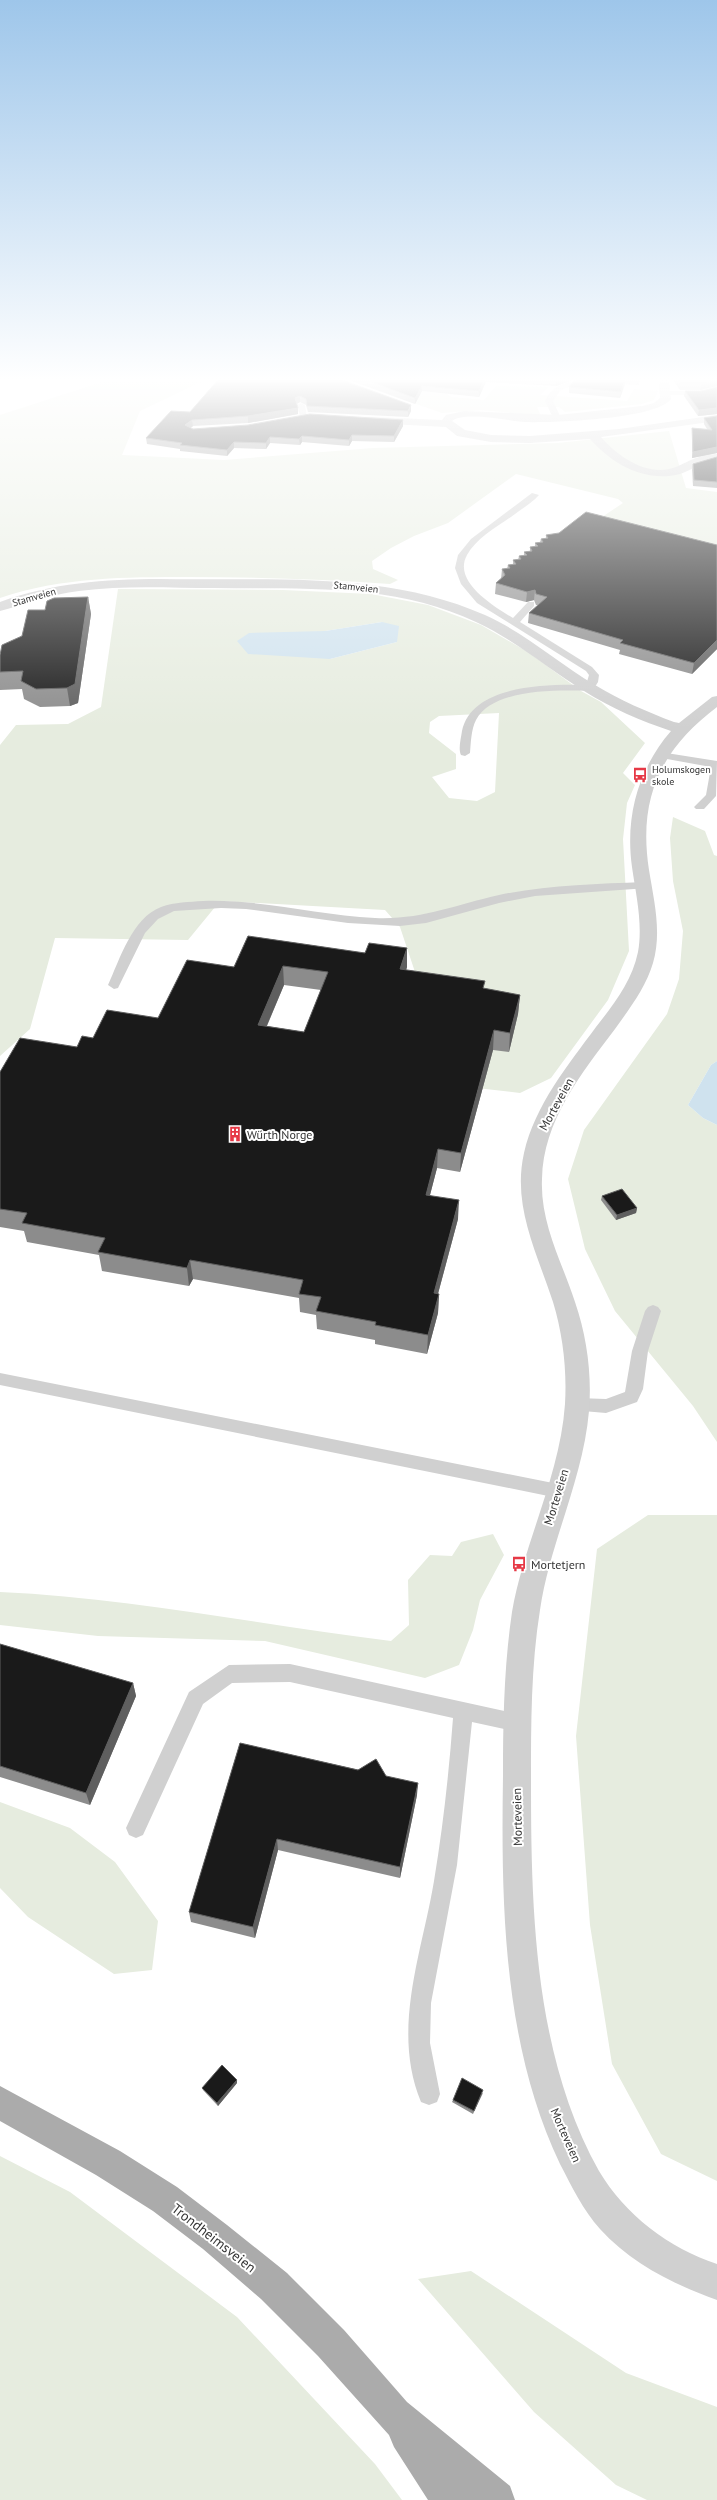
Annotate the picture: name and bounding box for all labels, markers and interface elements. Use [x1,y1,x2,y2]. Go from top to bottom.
street label: Stamveien [333,578,379,596]
street label: Stamveien [11,585,57,609]
place label: Holumskogen skole [652,763,711,788]
bus stop icon: Holumskogen skole [631,766,649,784]
street label: Morteveien [535,1075,577,1133]
building icon: Würth Norge [226,1125,244,1143]
place label: Würth Norge [247,1127,312,1142]
street label: Morteveien [540,1467,572,1527]
bus stop icon: Mortetjern [510,1555,528,1573]
place label: Mortetjern [531,1557,585,1572]
street label: Morteveien [509,1788,525,1846]
street label: Morteveien [547,2106,585,2164]
street label: Trondheimsveien [168,2200,260,2276]

